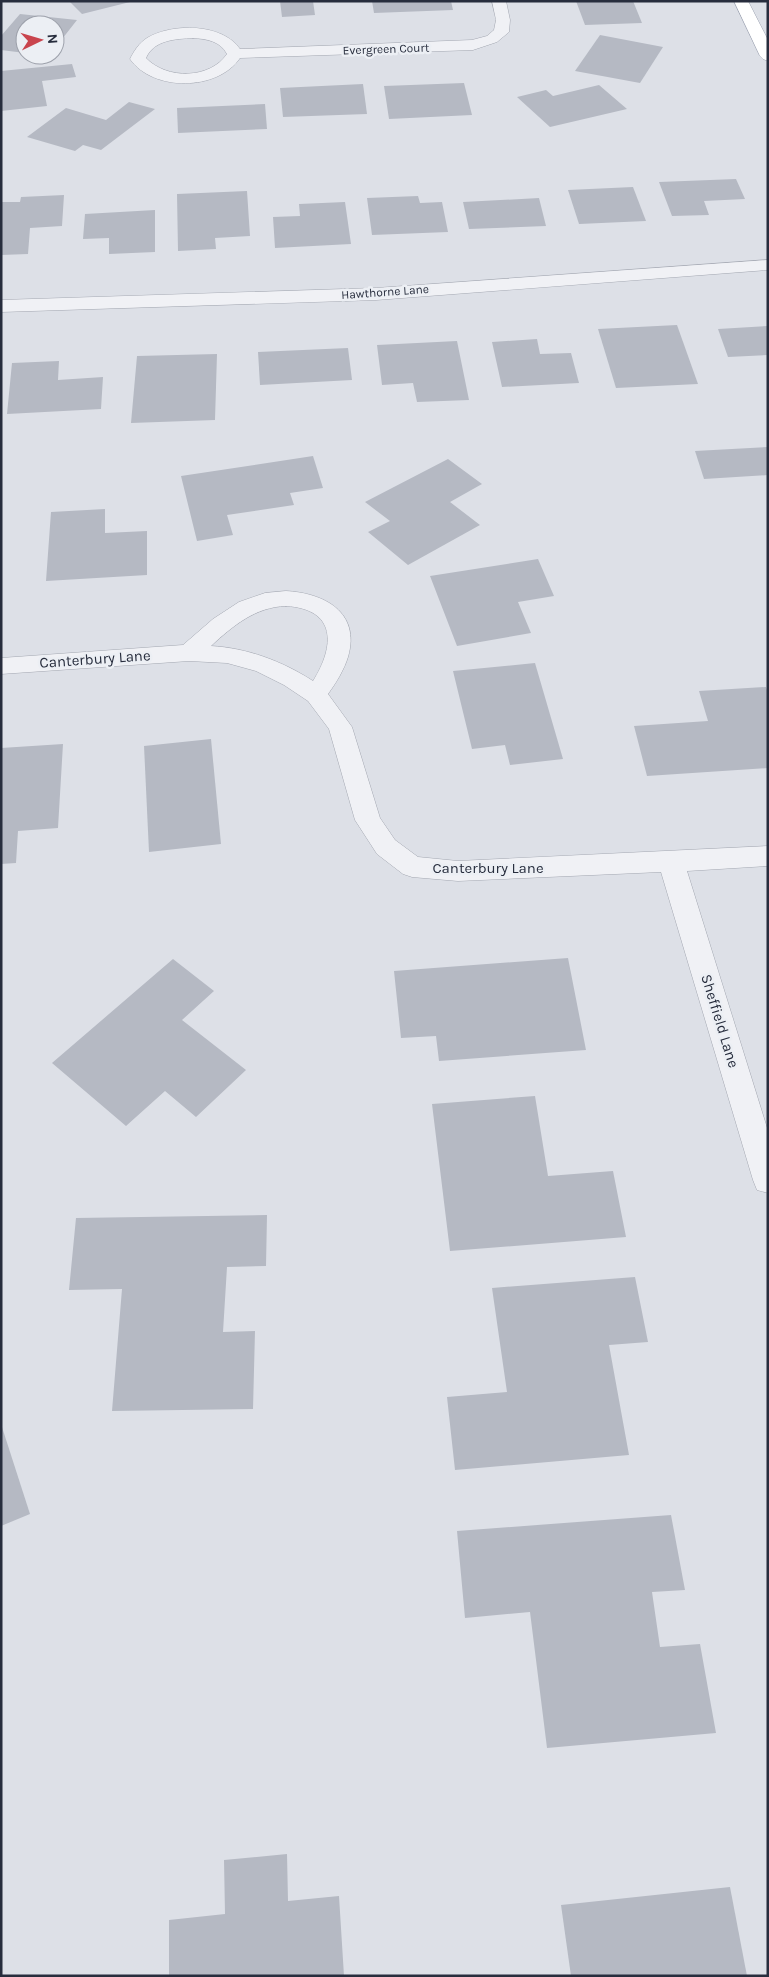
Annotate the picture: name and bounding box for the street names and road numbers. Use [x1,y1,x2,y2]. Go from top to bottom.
street label: Evergreen Court [342,40,430,58]
street label: Hawthorne Lane [341,282,429,302]
street label: Canterbury Lane [39,646,151,672]
street label: Canterbury Lane [432,859,544,877]
street label: Sheffield Lane [697,972,743,1070]

